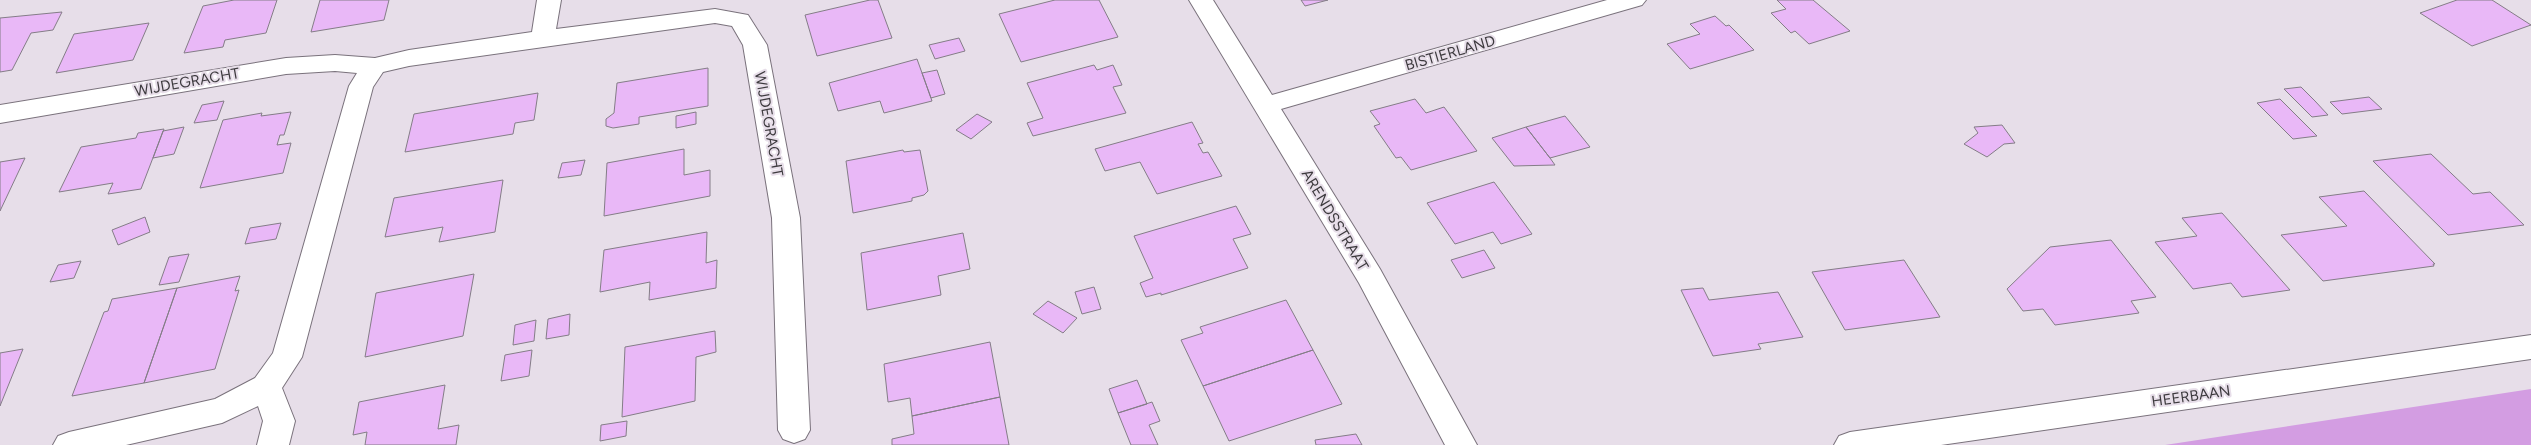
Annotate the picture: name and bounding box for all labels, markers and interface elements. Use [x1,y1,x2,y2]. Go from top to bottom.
street label: BISTIERLAND [1403,32,1497,74]
street label: WIJDEGRACHT [133,64,242,100]
street label: WIJDEGRACHT [751,70,787,179]
street label: ARENDSSTRAAT [1298,166,1373,274]
street label: HEERBAAN [2150,382,2232,410]

